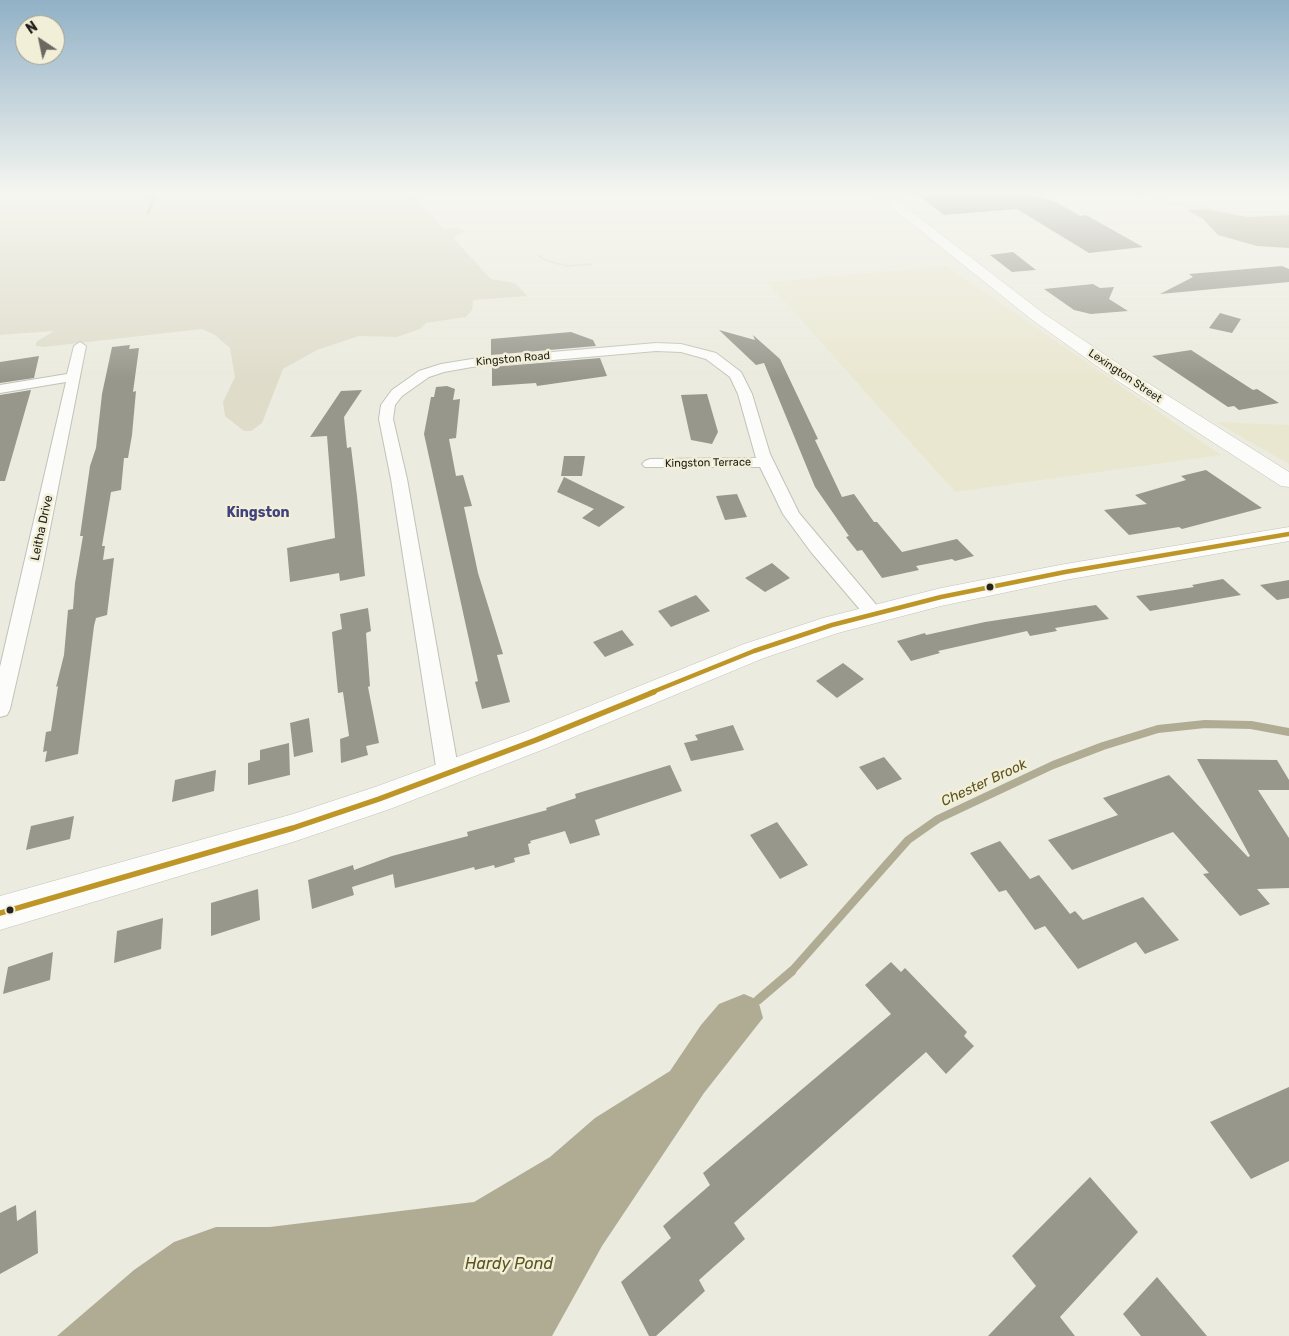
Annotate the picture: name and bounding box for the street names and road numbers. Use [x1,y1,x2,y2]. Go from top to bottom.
street label: Lexington Street [1086,347,1164,405]
street label: Kingston Road [475,349,551,369]
street label: Kingston Terrace [665,456,751,470]
street label: Leitha Drive [28,494,56,562]

